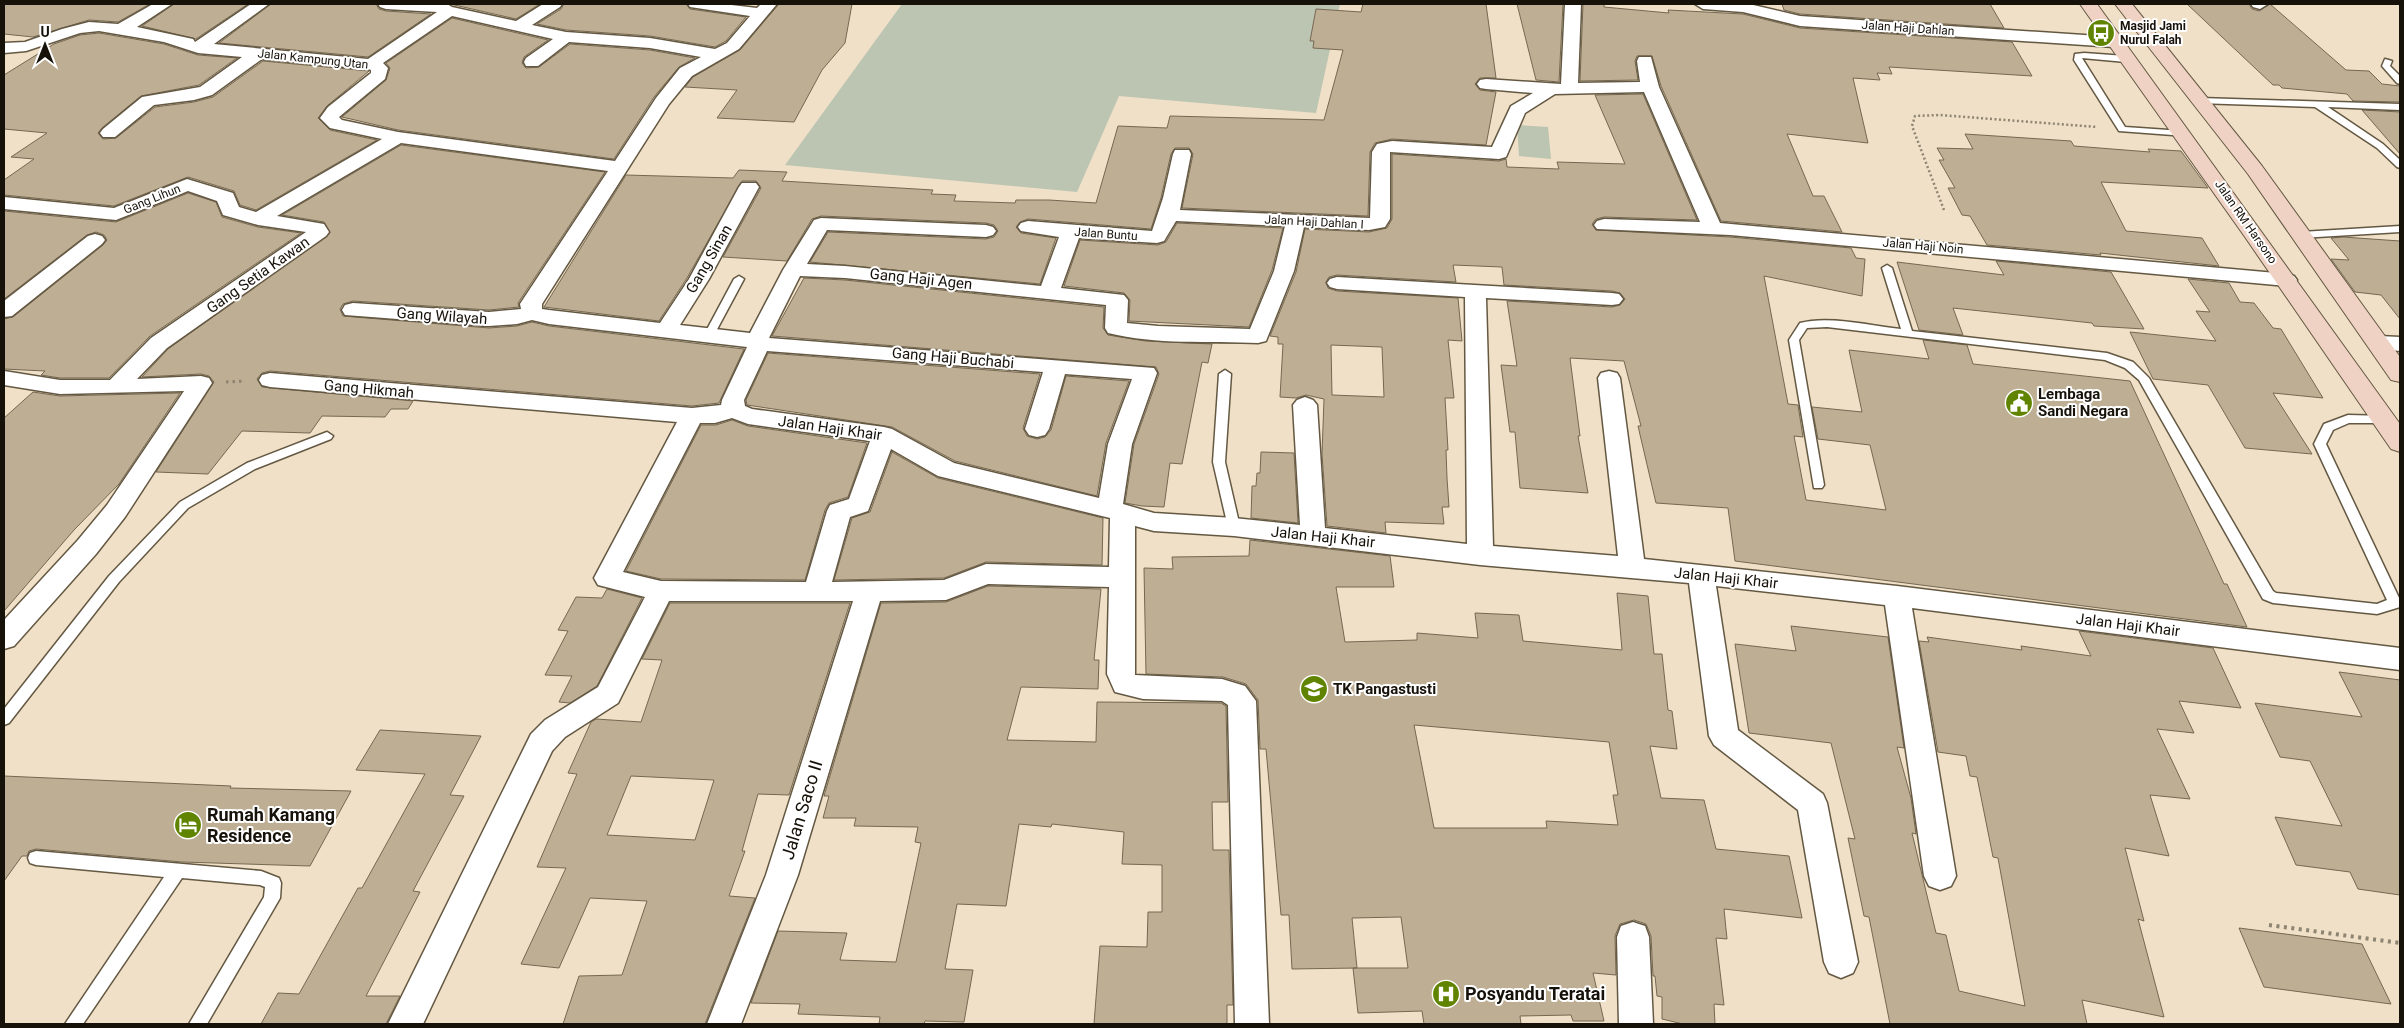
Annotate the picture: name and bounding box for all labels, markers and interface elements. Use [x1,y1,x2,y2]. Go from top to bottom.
street label: Jalan Haji Dahlan [1861,18,1955,38]
bus stop icon: Masjid Jami Nurul Falah [2086,18,2116,48]
place label: Masjid Jami Nurul Falah [2120,19,2186,47]
north arrow [20,20,70,70]
text: U [40,24,50,40]
street label: Jalan Kampung Utan [257,46,369,72]
street label: Jalan RM Harsono [2212,178,2280,267]
street label: Gang Lihun [121,181,183,217]
street label: Jalan Haji Dahlan I [1264,212,1364,232]
street label: Gang Sinan [682,222,736,296]
street label: Jalan Buntu [1074,225,1138,243]
street label: Gang Setia Kawan [203,233,313,317]
street label: Jalan Haji Noin [1882,235,1964,257]
street label: Gang Haji Agen [869,265,973,293]
street label: Gang Wilayah [396,304,488,328]
street label: Gang Haji Buchabi [891,344,1015,372]
street label: Gang Hikmah [323,376,415,402]
place label: Lembaga Sandi Negara [2038,385,2128,420]
public building icon: Lembaga Sandi Negara [2004,388,2034,418]
street label: Jalan Haji Khair [777,412,883,444]
street label: Jalan Haji Khair [1270,523,1376,551]
street label: Jalan Haji Khair [1673,564,1779,592]
street label: Jalan Haji Khair [2075,610,2181,640]
school or university icon: TK Pangastusti [1299,674,1329,704]
place label: TK Pangastusti [1333,680,1436,698]
street label: Jalan Saco II [776,758,827,862]
place label: Rumah Kamang Residence [207,804,335,846]
hotel icon: Rumah Kamang Residence [173,810,203,840]
hospital icon: Posyandu Teratai [1431,979,1461,1009]
place label: Posyandu Teratai [1465,983,1605,1004]

